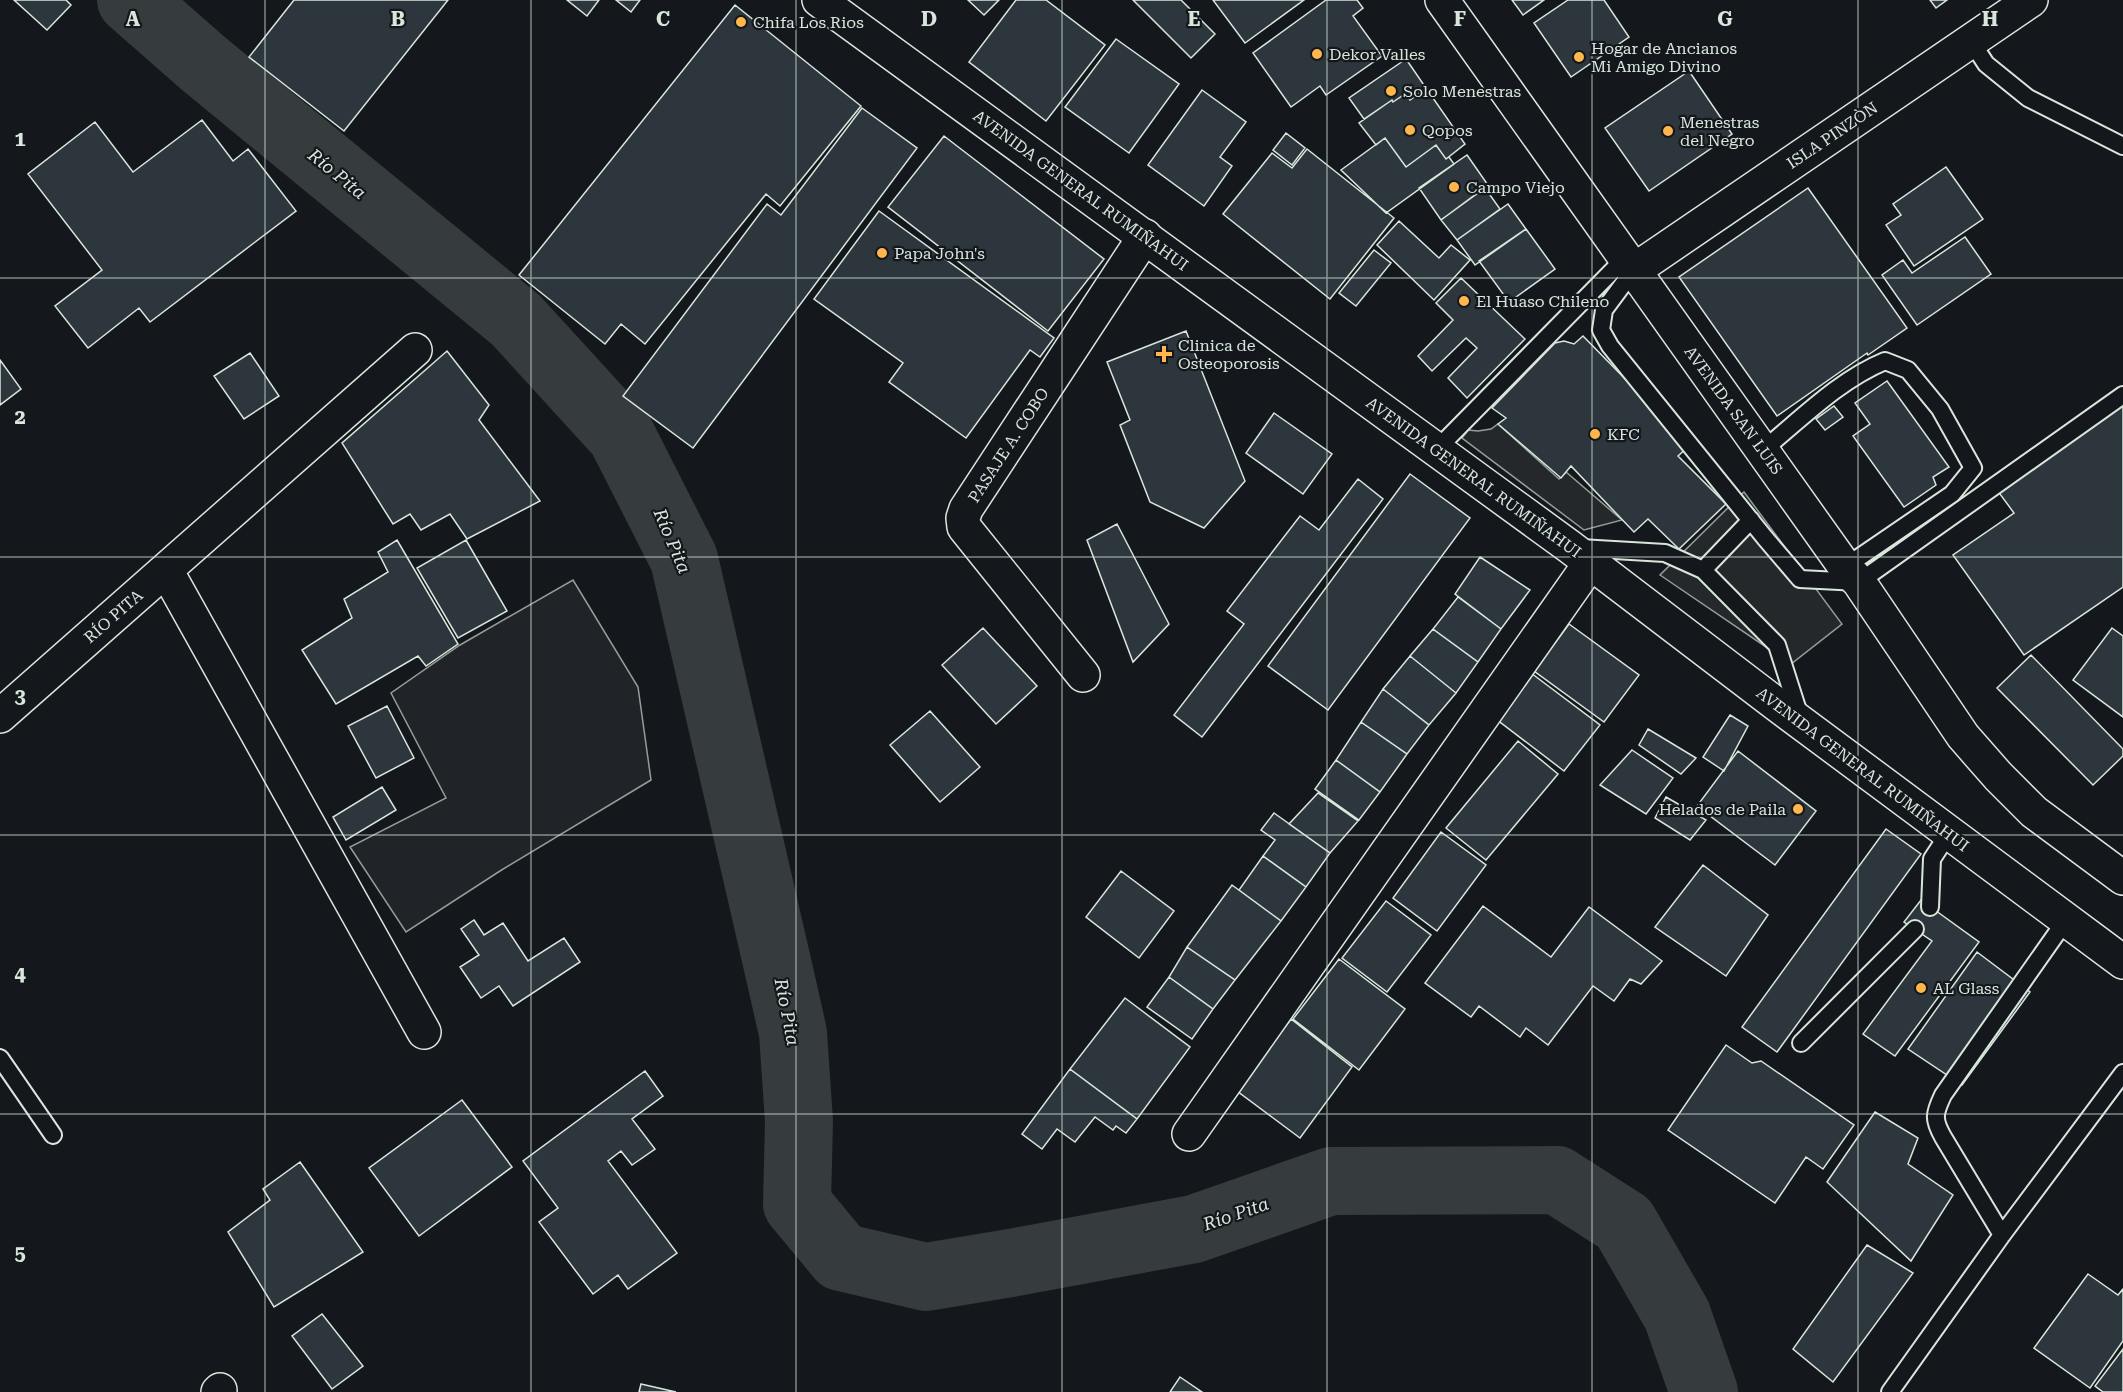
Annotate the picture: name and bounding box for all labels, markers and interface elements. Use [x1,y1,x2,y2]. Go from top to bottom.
text: A [126,7,141,31]
text: B [391,7,405,31]
text: C [656,7,670,31]
text: D [921,7,937,31]
text: E [1188,7,1201,31]
text: F [1454,7,1466,31]
text: G [1717,7,1733,31]
text: H [1982,7,1998,31]
place label: Chifa Los Rios [753,13,864,32]
marker: Chifa Los Rios [734,15,748,29]
place label: Hogar de Ancianos Mi Amigo Divino [1591,39,1738,76]
place label: Dekor Valles [1329,45,1426,64]
marker: Dekor Valles [1310,47,1324,61]
marker: Hogar de Ancianos Mi Amigo Divino [1572,50,1586,64]
place label: Solo Menestras [1403,82,1521,101]
marker: Solo Menestras [1384,84,1398,98]
street label: ISLA PINZÒN [1783,98,1882,173]
street label: AVENIDA GENERAL RUMIÑAHUI [970,106,1192,275]
place label: Menestras del Negro [1680,113,1760,150]
place label: Qopos [1422,121,1473,140]
marker: Qopos [1403,123,1417,137]
marker: Menestras del Negro [1661,124,1675,138]
text: 1 [14,127,26,151]
water label: Río Pita [304,143,370,203]
place label: Campo Viejo [1466,178,1565,197]
marker: Campo Viejo [1447,180,1461,194]
place label: Papa John's [894,244,985,263]
marker: Papa John's [875,246,889,260]
place label: El Huaso Chileno [1476,292,1610,311]
marker: El Huaso Chileno [1457,294,1471,308]
place label: Clinica de Osteoporosis [1178,336,1280,373]
street label: AVENIDA SAN LUIS [1681,342,1787,478]
marker: Clinica de Osteoporosis [1155,345,1173,363]
street label: PASAJE A. COBO [964,384,1053,506]
street label: AVENIDA GENERAL RUMIÑAHUI [1363,393,1585,562]
text: 2 [14,405,26,429]
place label: KFC [1607,425,1640,444]
marker: KFC [1588,427,1602,441]
water label: Río Pita [649,504,695,576]
street label: RÍO PITA [80,585,147,647]
street label: AVENIDA GENERAL RUMIÑAHUI [1753,683,1973,855]
text: 3 [14,684,26,708]
place label: Helados de Paila [1659,800,1786,819]
marker: Helados de Paila [1791,802,1805,816]
text: 4 [14,962,26,986]
water label: Río Pita [771,976,804,1047]
place label: AL Glass [1933,979,2000,998]
marker: AL Glass [1914,981,1928,995]
water label: Río Pita [1199,1192,1272,1235]
text: 5 [14,1241,26,1265]

